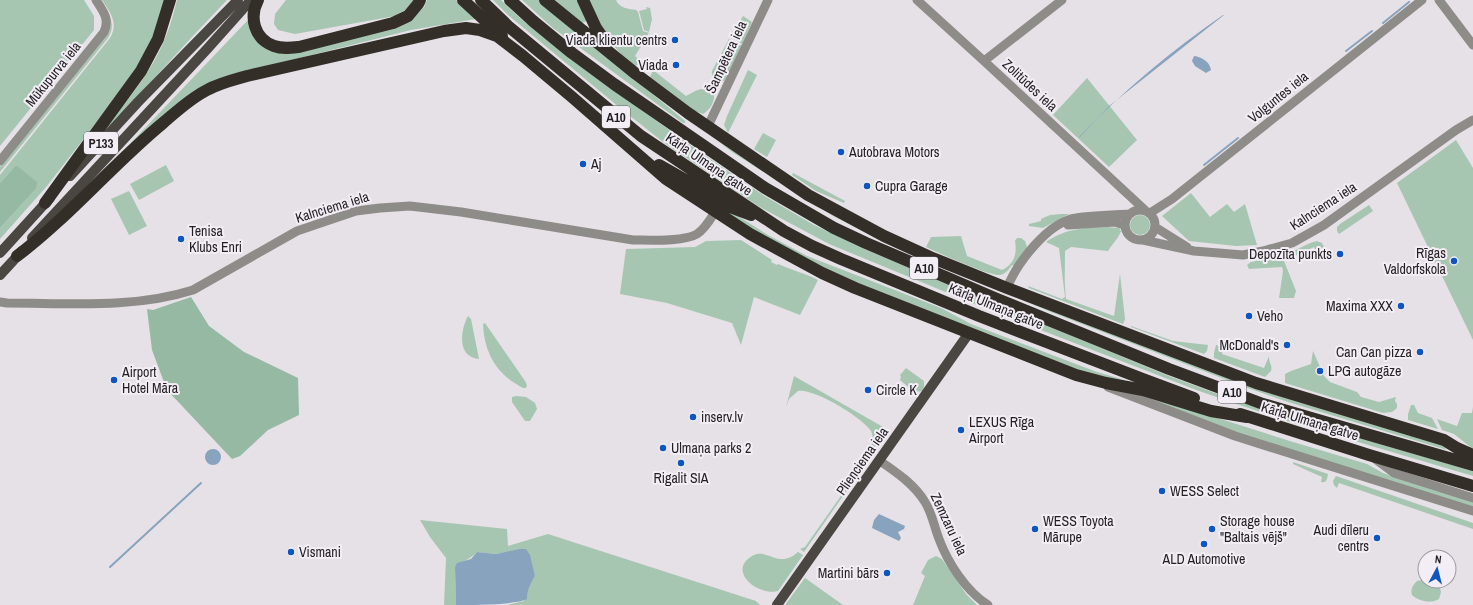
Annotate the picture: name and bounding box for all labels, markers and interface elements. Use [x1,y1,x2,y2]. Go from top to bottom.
street label: Šampētera iela [701,17,751,96]
place label: Viada klientu centrs [566,31,667,49]
marker: Viada klientu centrs [670,35,680,45]
street label: Mūkupurva iela [21,37,85,110]
street label: Zolitūdes iela [999,55,1062,116]
place label: Viada [638,56,669,74]
marker: Viada [671,60,681,70]
street label: Volguntes iela [1244,67,1312,127]
road number: A10 [602,106,630,128]
street label: Kārļa Ulmaņa gatve [662,128,756,200]
road number: P133 [84,132,118,154]
place label: Autobrava Motors [848,143,940,161]
marker: Autobrava Motors [836,147,846,157]
place label: Aj [590,155,601,173]
marker: Aj [578,159,588,169]
place label: Cupra Garage [875,177,948,195]
street label: Kalnciema iela [1286,177,1360,234]
marker: Cupra Garage [862,181,872,191]
street label: Kalnciema iela [293,187,372,227]
place label: Tenisa Klubs Enri [189,222,242,256]
marker: Tenisa Klubs Enri [176,234,186,244]
place label: Rīgas Valdorfskola [1384,244,1447,278]
place label: Depozīta punkts [1249,245,1332,263]
marker: Depozīta punkts [1335,249,1345,259]
marker: Rīgas Valdorfskola [1449,256,1459,266]
road number: A10 [910,257,938,279]
street label: Kārļa Ulmaņa gatve [946,279,1046,333]
place label: Maxima XXX [1326,297,1393,315]
marker: Maxima XXX [1396,301,1406,311]
place label: Veho [1257,307,1283,325]
marker: Veho [1244,311,1254,321]
place label: McDonald's [1219,336,1279,354]
marker: McDonald's [1282,340,1292,350]
place label: Can Can pizza [1336,343,1413,361]
marker: Can Can pizza [1415,347,1425,357]
place label: LPG autogāze [1328,362,1401,380]
place label: Airport Hotel Māra [121,363,179,397]
marker: LPG autogāze [1315,366,1325,376]
marker: Airport Hotel Māra [109,375,119,385]
place label: Circle K [876,381,917,399]
road number: A10 [1218,381,1246,403]
marker: Circle K [863,385,873,395]
street label: Kārļa Ulmaņa gatve [1259,398,1361,444]
place label: inserv.lv [701,408,743,426]
marker: inserv.lv [688,412,698,422]
place label: LEXUS Rīga Airport [968,413,1035,447]
street label: Plieņciema iela [832,423,892,499]
marker: LEXUS Rīga Airport [956,425,966,435]
place label: Ulmaņa parks 2 [671,439,751,457]
marker: Ulmaņa parks 2 [658,443,668,453]
marker: Rigalit SIA [676,458,686,468]
place label: Rigalit SIA [654,469,709,487]
place label: WESS Select [1170,482,1239,500]
marker: WESS Select [1157,486,1167,496]
street label: Zemzaru iela [927,490,972,559]
place label: WESS Toyota Mārupe [1043,512,1114,546]
place label: Storage house "Baltais vējš" [1220,512,1295,546]
place label: Audi dīleru centrs [1312,521,1369,555]
marker: WESS Toyota Mārupe [1030,524,1040,534]
marker: Storage house "Baltais vējš" [1207,524,1217,534]
marker: Audi dīleru centrs [1372,533,1382,543]
marker: ALD Automotive [1199,539,1209,549]
place label: Vismani [299,543,341,561]
marker: Vismani [286,547,296,557]
north arrow [1417,549,1457,589]
place label: ALD Automotive [1162,550,1245,568]
text: N [1434,552,1442,566]
place label: Martini bārs [818,564,879,582]
marker: Martini bārs [882,568,892,578]

